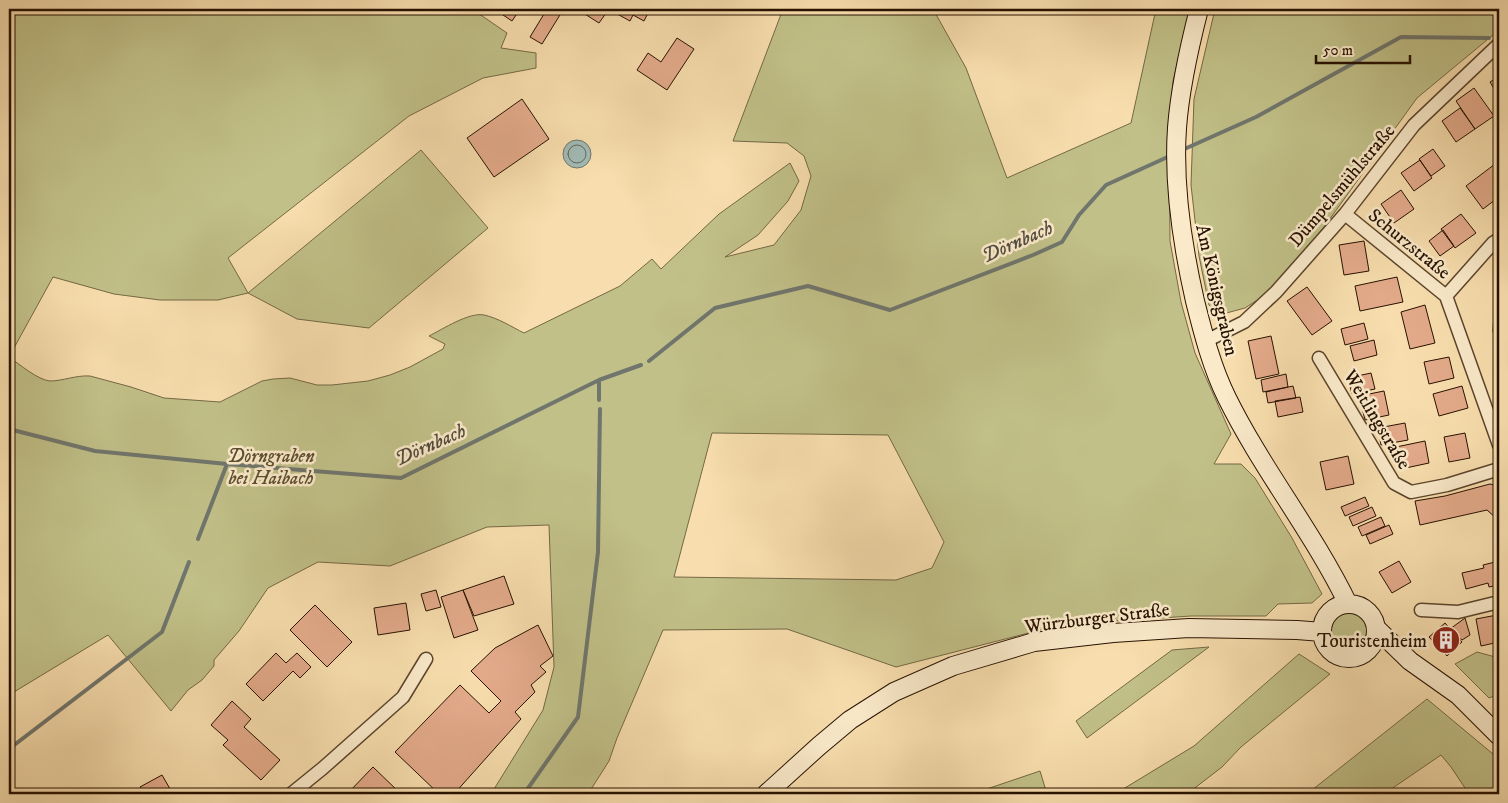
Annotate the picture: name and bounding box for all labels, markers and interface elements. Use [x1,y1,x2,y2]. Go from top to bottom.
scale bar [1316,32,1409,64]
text: 50 m [1323,41,1353,60]
street label: Dümpelsmühlstraße [1284,120,1400,252]
street label: Schurzstraße [1363,204,1455,284]
water label: Dörnbach [978,216,1057,269]
street label: Am Königsgraben [1190,222,1243,358]
street label: Weitlingstraße [1338,365,1415,474]
water label: Dörnbach [391,419,470,472]
park label: Dörngraben bei Haibach [227,445,315,490]
street label: Würzburger Straße [1022,598,1171,639]
building icon: Touristenheim [1431,625,1461,655]
place label: Touristenheim [1317,630,1427,653]

